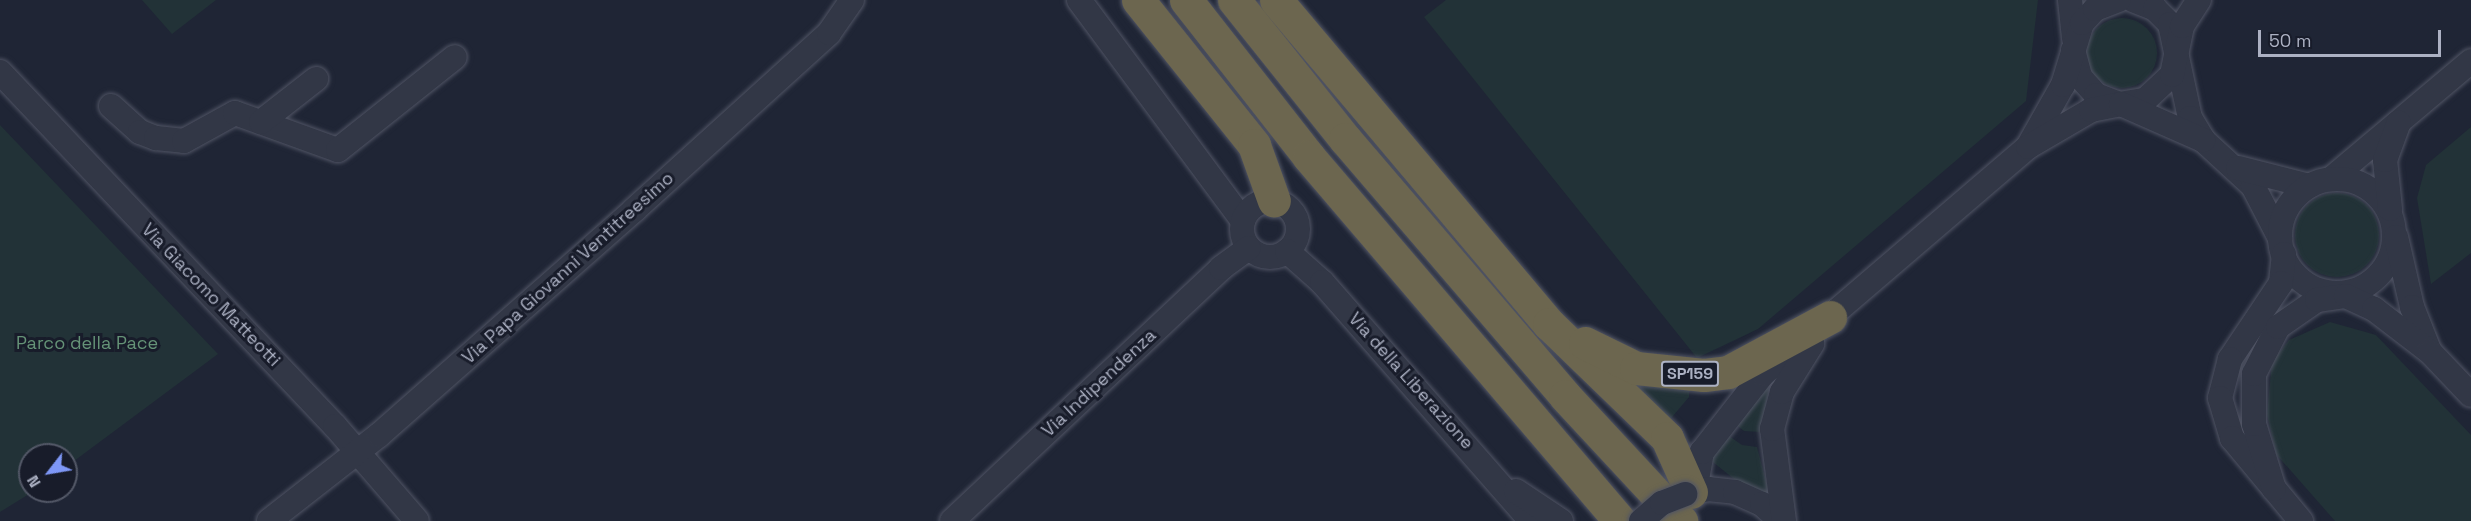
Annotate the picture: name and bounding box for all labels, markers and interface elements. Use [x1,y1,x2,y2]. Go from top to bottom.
scale bar [2261,18,2444,56]
text: 50 m [2269,29,2311,52]
street label: Via Papa Giovanni Ventitreesimo [458,167,678,369]
street label: Via Giacomo Matteotti [137,219,285,371]
street label: Via della Liberazione [1344,308,1478,454]
street label: Via Indipendenza [1037,325,1161,441]
park label: Parco della Pace [16,332,158,354]
road number: SP159 [1660,361,1720,387]
north arrow [18,443,78,503]
text: N [22,471,46,492]

